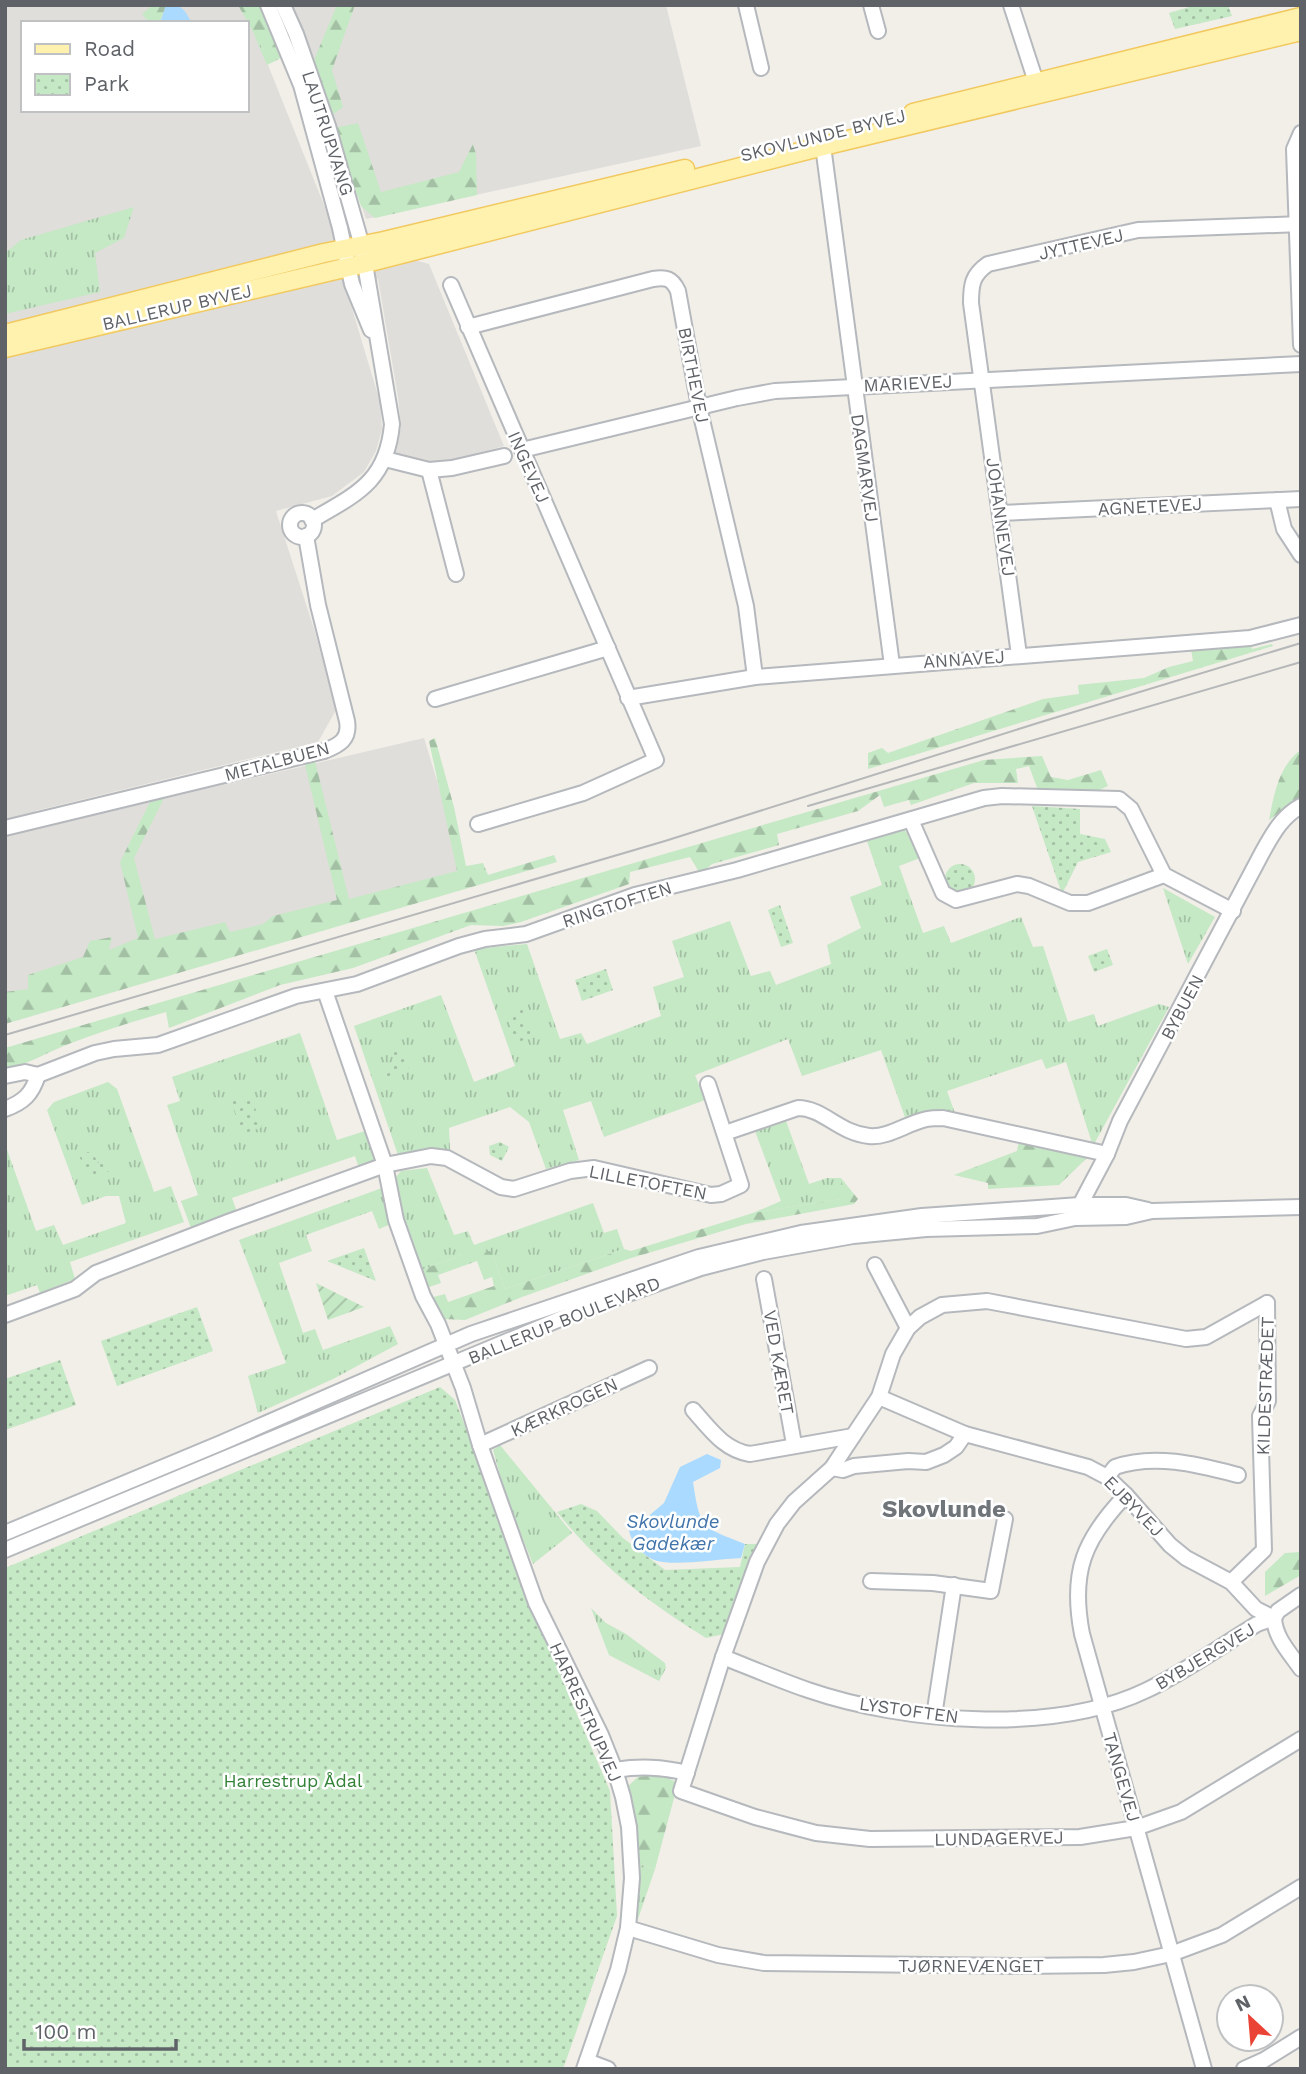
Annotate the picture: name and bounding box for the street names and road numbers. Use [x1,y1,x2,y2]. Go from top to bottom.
street label: LAUTRUPVANG [298,68,358,198]
street label: SKOVLUNDE BYVEJ [738,104,908,166]
street label: JYTTEVEJ [1036,224,1126,264]
street label: BALLERUP BYVEJ [100,280,254,334]
street label: BIRTHEVEJ [674,325,714,425]
street label: MARIEVEJ [863,370,953,396]
street label: DAGMARVEJ [847,412,883,524]
street label: INGEVEJ [504,428,554,506]
street label: JOHANNEVEJ [982,456,1020,578]
street label: AGNETEVEJ [1097,493,1203,519]
street label: ANNAVEJ [922,646,1006,672]
street label: METALBUEN [222,737,332,785]
street label: RINGTOFTEN [560,876,674,932]
street label: BYBUEN [1156,971,1208,1043]
street label: LILLETOFTEN [587,1160,709,1204]
street label: BALLERUP BOULEVARD [465,1272,663,1368]
street label: VED KÆRET [759,1308,799,1416]
street label: KILDESTRÆDET [1252,1316,1278,1456]
street label: KÆRKROGEN [507,1373,621,1441]
street label: EJBYVEJ [1100,1471,1168,1541]
street label: BYBJERGVEJ [1151,1618,1259,1694]
street label: HARRESTRUPVEJ [546,1639,626,1785]
street label: LYSTOFTEN [858,1693,960,1727]
street label: TANGEVEJ [1099,1730,1145,1824]
street label: LUNDAGERVEJ [934,1826,1064,1850]
street label: TJØRNEVÆNGET [898,1955,1044,1976]

